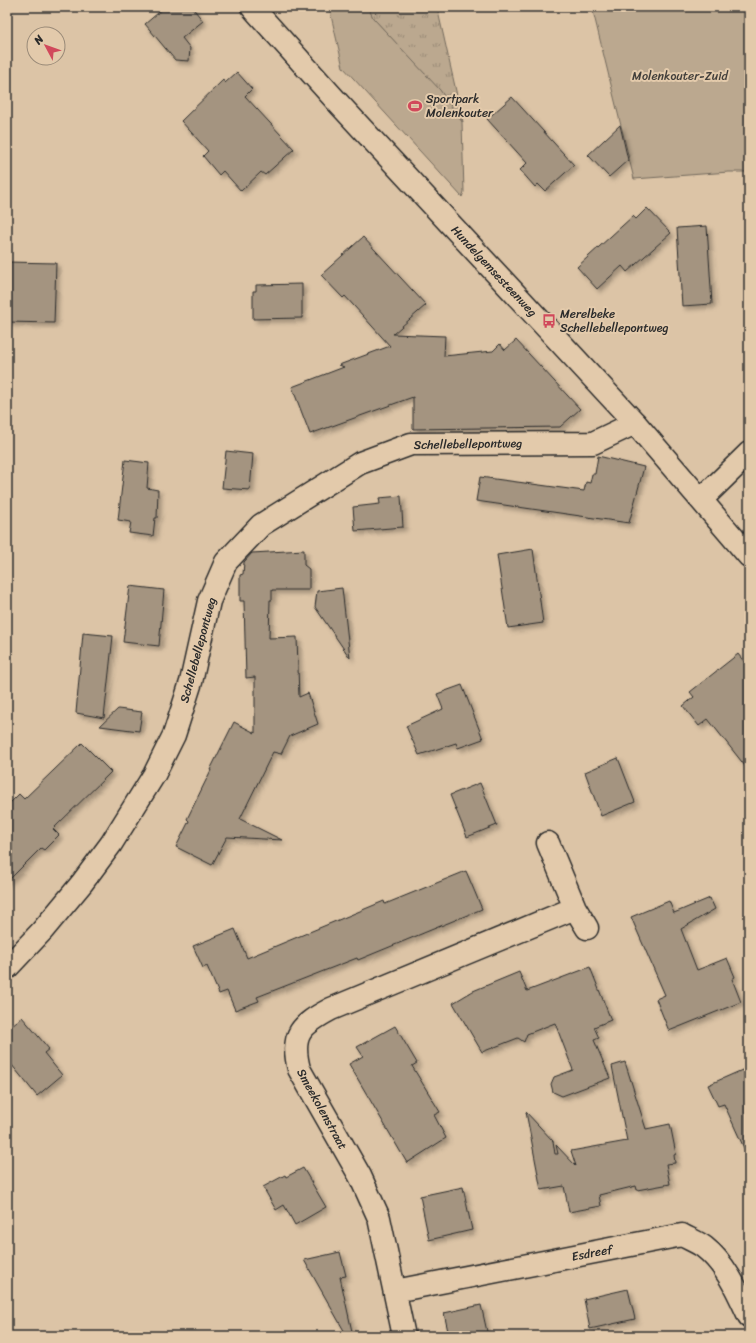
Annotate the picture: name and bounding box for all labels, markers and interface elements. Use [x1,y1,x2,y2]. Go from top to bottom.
north arrow [26,26,66,66]
text: N [29,30,49,50]
park label: Molenkouter-Zuid [632,65,729,87]
place label: Sportpark Molenkouter [426,88,494,124]
sports icon: Sportpark Molenkouter [407,98,423,114]
street label: Hundelgemsesteenweg [445,220,543,322]
place label: Merelbeke Schellebellepontweg [560,303,669,339]
bus stop icon: Merelbeke Schellebellepontweg [541,313,557,329]
street label: Schellebellepontweg [414,432,522,456]
street label: Schellebellepontweg [173,595,223,705]
street label: Smeekolenstraat [291,1064,353,1154]
street label: Esdreef [570,1238,616,1268]

